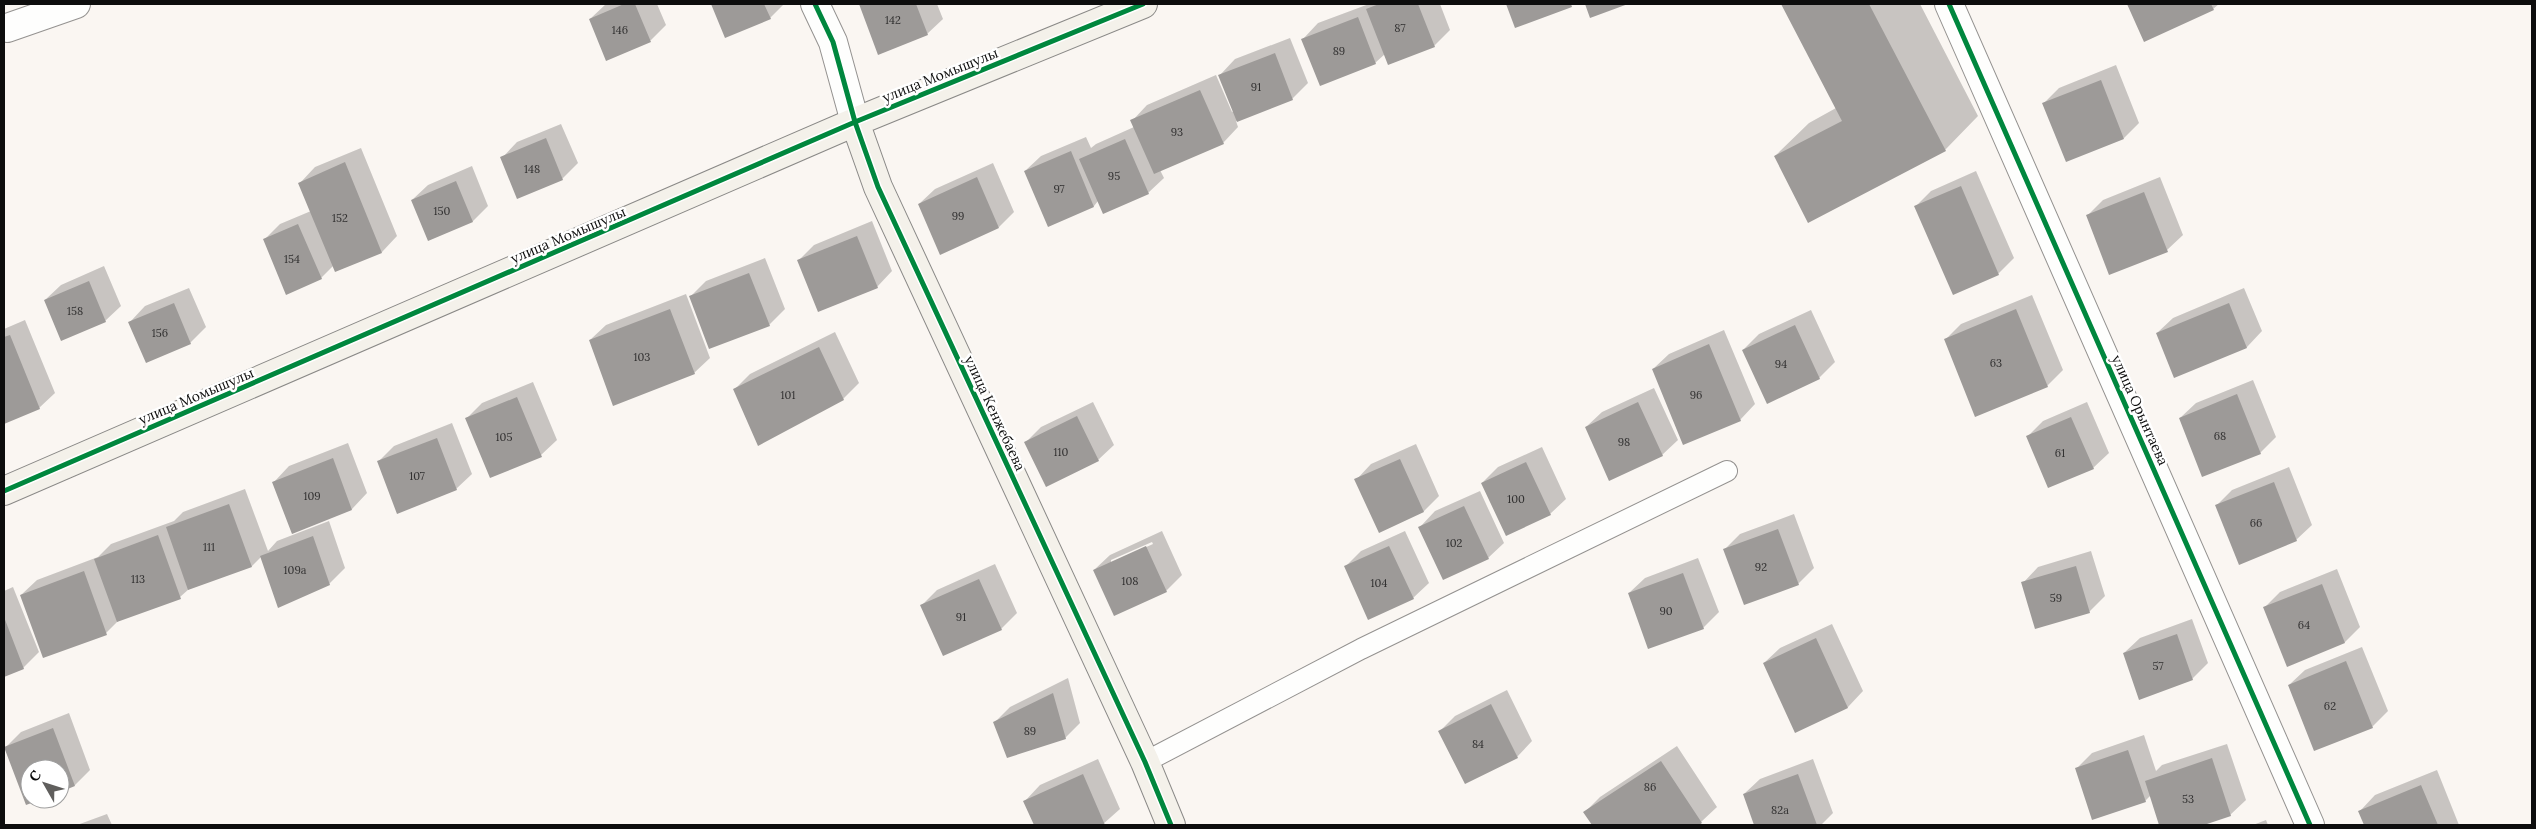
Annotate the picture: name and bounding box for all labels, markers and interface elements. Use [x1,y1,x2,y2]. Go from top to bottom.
house number: 142 [885,13,901,27]
house number: 87 [1394,21,1406,35]
house number: 146 [612,23,628,37]
street label: улица Момышулы [879,44,1001,106]
house number: 89 [1333,44,1345,58]
house number: 91 [1251,80,1261,94]
house number: 93 [1171,125,1183,139]
house number: 148 [524,162,540,176]
house number: 95 [1108,169,1120,183]
house number: 97 [1053,182,1065,196]
street label: улица Момышулы [508,203,628,267]
house number: 150 [434,204,451,218]
house number: 99 [952,209,964,223]
house number: 152 [332,211,348,225]
house number: 154 [284,252,300,266]
house number: 158 [67,304,83,318]
house number: 156 [152,326,168,340]
house number: 103 [634,350,650,364]
street label: улица Орынтаева [2108,352,2172,468]
street label: улица Кенжебаева [960,353,1030,473]
house number: 63 [1990,356,2002,370]
house number: 94 [1775,357,1787,371]
street label: улица Момышулы [136,364,256,428]
house number: 101 [781,388,795,402]
house number: 96 [1690,388,1702,402]
house number: 68 [2214,429,2226,443]
house number: 105 [496,430,512,444]
house number: 98 [1618,435,1630,449]
house number: 110 [1054,445,1069,459]
house number: 61 [2055,446,2065,460]
house number: 107 [409,469,425,483]
house number: 109 [303,489,321,503]
house number: 100 [1507,492,1525,506]
house number: 66 [2250,516,2262,530]
house number: 102 [1446,536,1462,550]
house number: 111 [203,540,215,554]
house number: 92 [1755,560,1767,574]
house number: 109а [284,563,307,577]
house number: 113 [131,572,145,586]
house number: 108 [1121,574,1139,588]
house number: 104 [1371,576,1387,590]
house number: 59 [2050,591,2062,605]
house number: 90 [1659,604,1673,618]
house number: 91 [956,610,966,624]
house number: 64 [2298,618,2310,632]
house number: 57 [2152,659,2164,673]
house number: 62 [2324,699,2336,713]
house number: 89 [1024,724,1036,738]
house number: 84 [1472,737,1484,751]
north arrow [20,759,70,809]
text: С [25,766,45,785]
house number: 86 [1644,780,1656,794]
house number: 53 [2182,792,2194,806]
house number: 82а [1771,803,1789,817]

